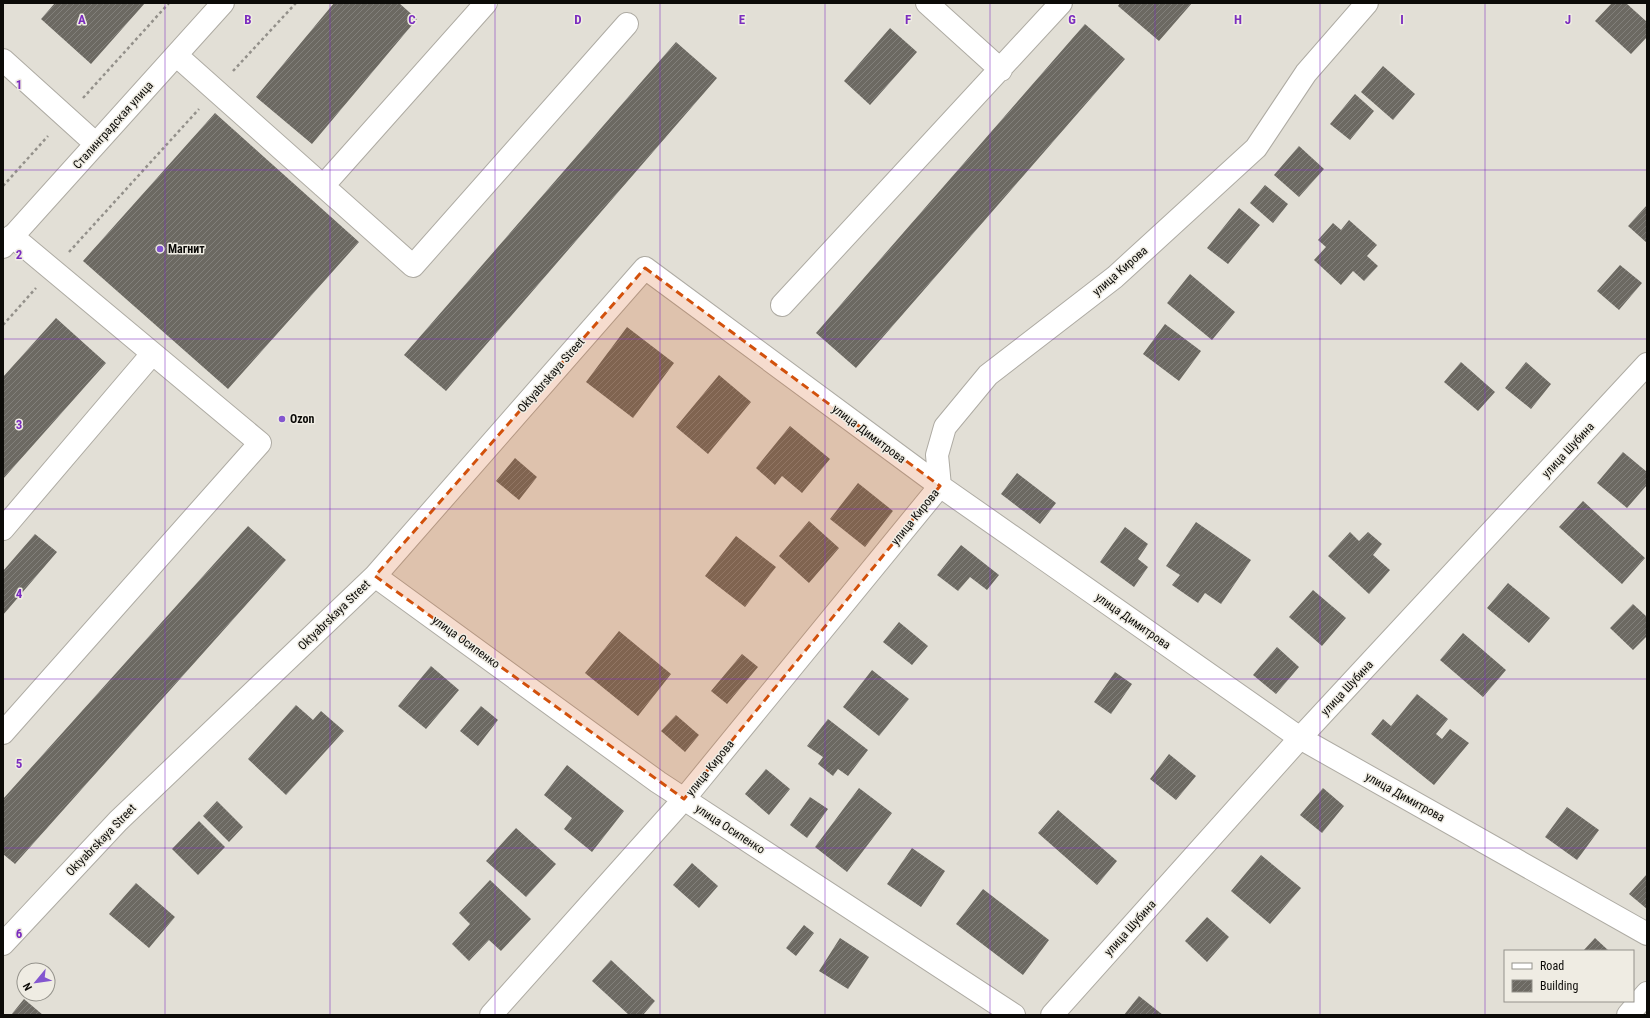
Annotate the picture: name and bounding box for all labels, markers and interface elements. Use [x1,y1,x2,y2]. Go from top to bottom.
text: A [78,12,86,27]
text: B [244,12,252,27]
text: C [408,12,416,27]
text: D [574,12,582,27]
text: E [739,12,746,27]
text: F [905,12,911,27]
text: G [1068,12,1076,27]
text: H [1234,12,1242,27]
text: I [1400,12,1404,27]
text: J [1565,12,1571,27]
text: 1 [16,77,22,92]
street label: Сталинградская улица [70,78,156,172]
place label: Магнит [168,242,205,256]
street label: улица Кирова [1090,243,1151,299]
marker: Магнит [155,244,165,254]
text: 2 [16,247,23,262]
street label: Oktyabrskaya Street [515,334,588,415]
street label: улица Димитрова [829,402,909,466]
place label: Ozon [290,412,315,426]
marker: Ozon [277,414,287,424]
text: 3 [16,417,22,432]
street label: улица Шубина [1539,419,1597,480]
street label: улица Кирова [888,486,942,548]
street label: Oktyabrskaya Street [295,577,373,653]
text: 4 [16,586,23,601]
street label: улица Димитрова [1093,590,1173,652]
street label: улица Осипенко [429,613,503,671]
street label: улица Шубина [1318,657,1376,718]
street label: улица Кирова [683,737,737,799]
text: 5 [16,756,23,771]
street label: улица Димитрова [1363,769,1447,825]
street label: Oktyabrskaya Street [63,801,139,879]
street label: улица Осипенко [693,801,767,857]
street label: улица Шубина [1101,897,1159,959]
text: 6 [16,926,23,941]
legend [1504,950,1634,1002]
text: Road [1540,959,1564,973]
north arrow [16,962,56,1002]
text: Building [1540,979,1578,993]
text: N [20,980,35,993]

